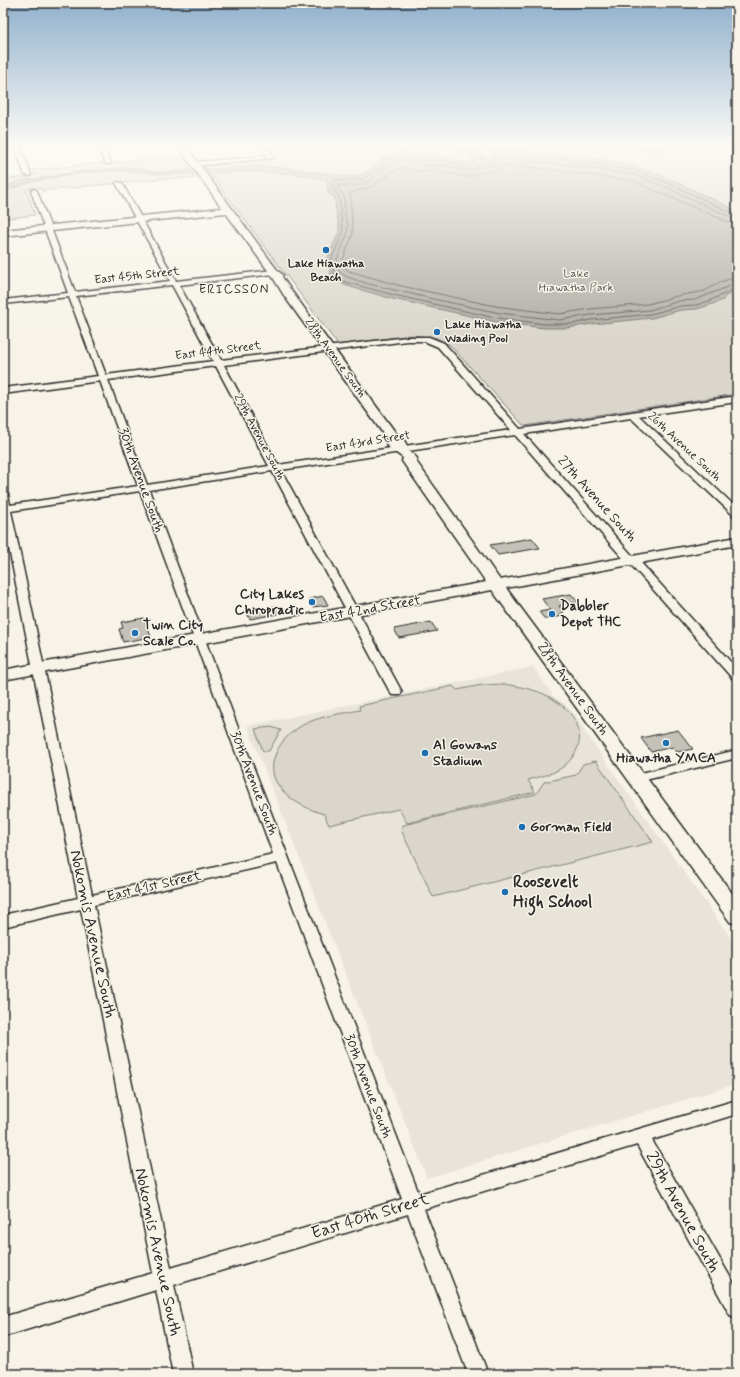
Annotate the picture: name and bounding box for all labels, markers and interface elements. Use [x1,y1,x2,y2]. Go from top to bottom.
marker: Lake Hiawatha Beach [321,245,331,255]
place label: Lake Hiawatha Beach [288,256,364,286]
street label: East 45th Street [94,264,180,288]
park label: Lake Hiawatha Park [539,266,614,296]
district label: ERICSSON [199,281,269,298]
street label: 28th Avenue South [301,315,369,401]
place label: Lake Hiawatha Wading Pool [444,317,522,347]
marker: Lake Hiawatha Wading Pool [432,327,442,337]
street label: East 44th Street [174,338,262,364]
street label: 29th Avenue South [230,391,288,483]
street label: 26th Avenue South [644,409,724,485]
street label: 30th Avenue South [114,425,168,535]
street label: East 43rd Street [325,427,412,457]
street label: 27th Avenue South [553,452,641,546]
place label: City Lakes Chiropractic [234,585,304,619]
street label: East 42nd Street [318,591,423,627]
marker: City Lakes Chiropractic [307,597,317,607]
place label: Dabbler Depot THC [560,597,621,631]
marker: Dabbler Depot THC [547,609,557,619]
place label: Twin City Scale Co. [143,616,204,650]
marker: Twin City Scale Co. [130,628,140,638]
street label: 28th Avenue South [533,639,613,739]
street label: 30th Avenue South [226,728,282,838]
place label: Al Gowans Stadium [433,736,498,770]
marker: Hiawatha YMCA [661,738,671,748]
marker: Al Gowans Stadium [420,748,430,758]
place label: Hiawatha YMCA [616,749,716,767]
place label: Gorman Field [530,818,611,836]
marker: Gorman Field [517,822,527,832]
street label: Nokomis Avenue South [64,848,122,1020]
street label: East 41st Street [105,866,204,906]
place label: Roosevelt High School [513,871,592,916]
marker: Roosevelt High School [500,887,510,897]
street label: 30th Avenue South [340,1031,396,1141]
street label: 29th Avenue South [641,1148,725,1276]
street label: Nokomis Avenue South [129,1166,187,1338]
street label: East 40th Street [309,1188,431,1244]

